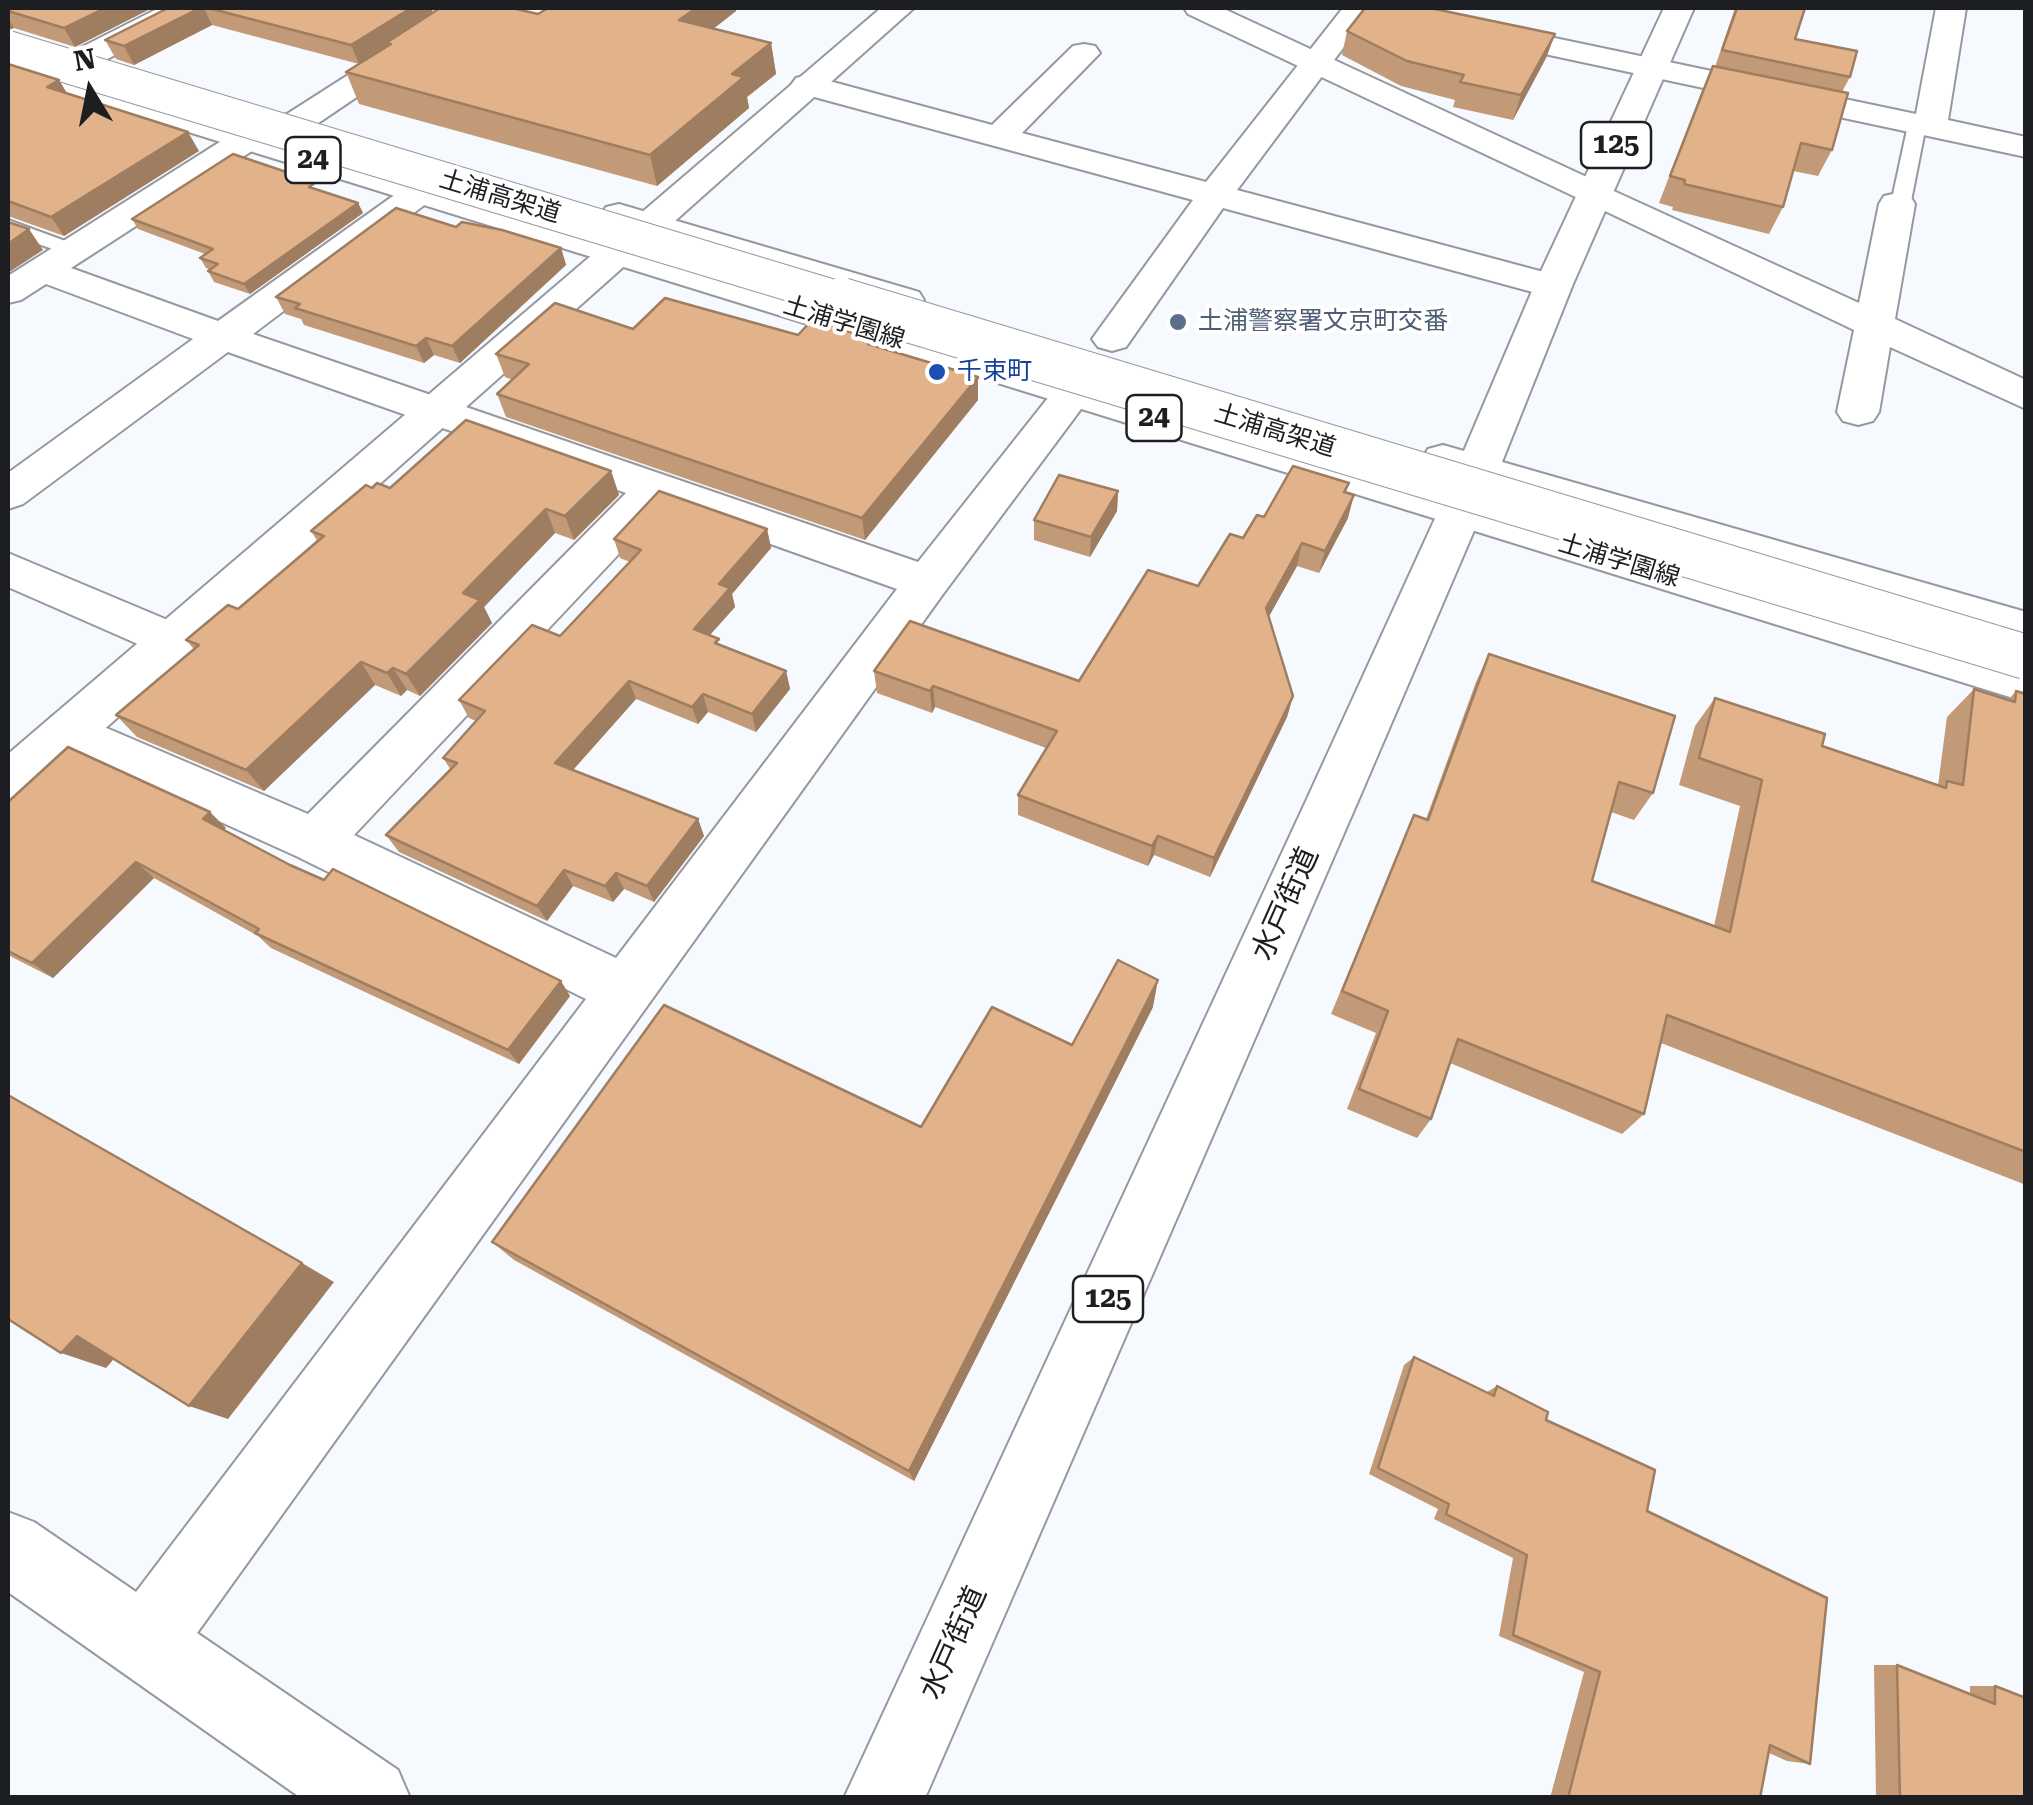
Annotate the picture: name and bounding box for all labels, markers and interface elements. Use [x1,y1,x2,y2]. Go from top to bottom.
north arrow [40,40,140,140]
text: N [71,42,98,78]
road number: 125 [1581,122,1651,168]
road number: 24 [286,137,340,183]
street label: 土浦高架道 [436,164,564,230]
street label: 土浦学園線 [780,290,908,356]
place label: 土浦警察署文京町交番 [1198,307,1448,337]
marker: 土浦警察署文京町交番 [1167,311,1189,333]
place label: 千束町 [957,357,1032,387]
marker: 千束町 [926,361,948,383]
road number: 24 [1126,395,1182,441]
street label: 土浦高架道 [1211,398,1339,464]
street label: 土浦学園線 [1555,528,1683,594]
street label: 水戸街道 [1245,842,1327,966]
road number: 125 [1073,1276,1143,1322]
street label: 水戸街道 [913,1581,995,1705]

